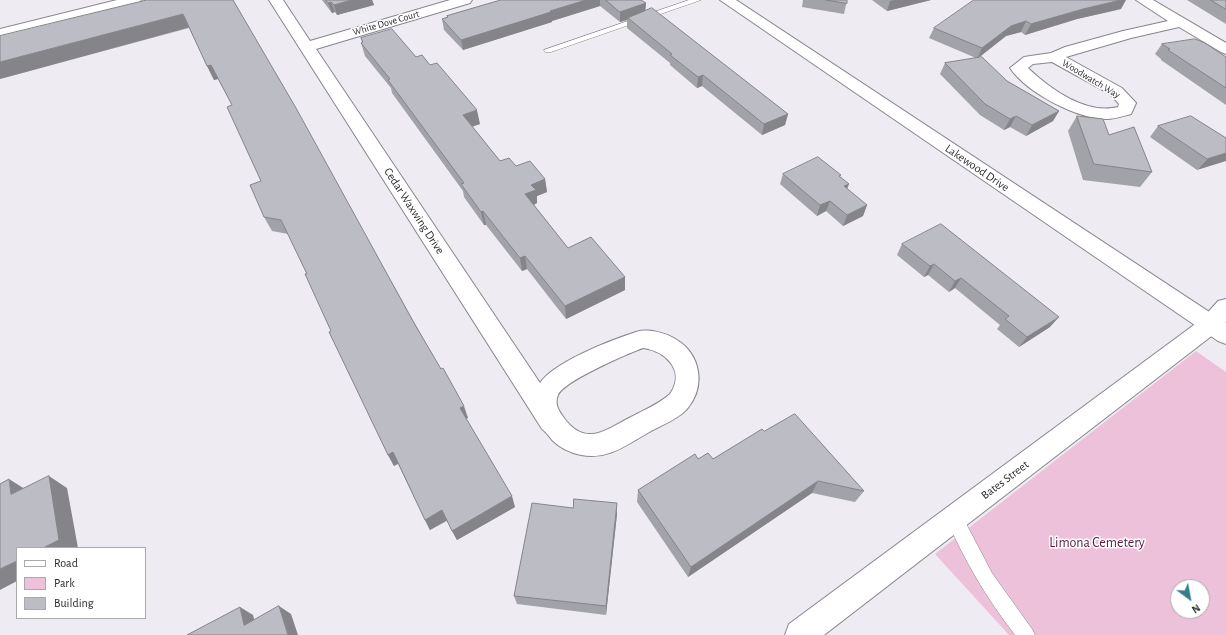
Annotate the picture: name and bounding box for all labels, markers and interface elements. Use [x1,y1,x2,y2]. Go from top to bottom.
street label: White Dove Court [351,8,421,38]
street label: Woodwatch Way [1060,57,1122,101]
street label: Lakewood Drive [942,141,1012,195]
street label: Cedar Waxwing Drive [381,165,447,257]
street label: Bates Street [978,457,1032,503]
park label: Limona Cemetery [1049,535,1145,551]
legend [16,547,146,619]
text: Road [54,557,78,569]
text: Park [54,577,75,589]
north arrow [1170,579,1210,619]
text: Building [54,597,94,609]
text: N [1190,602,1202,615]

